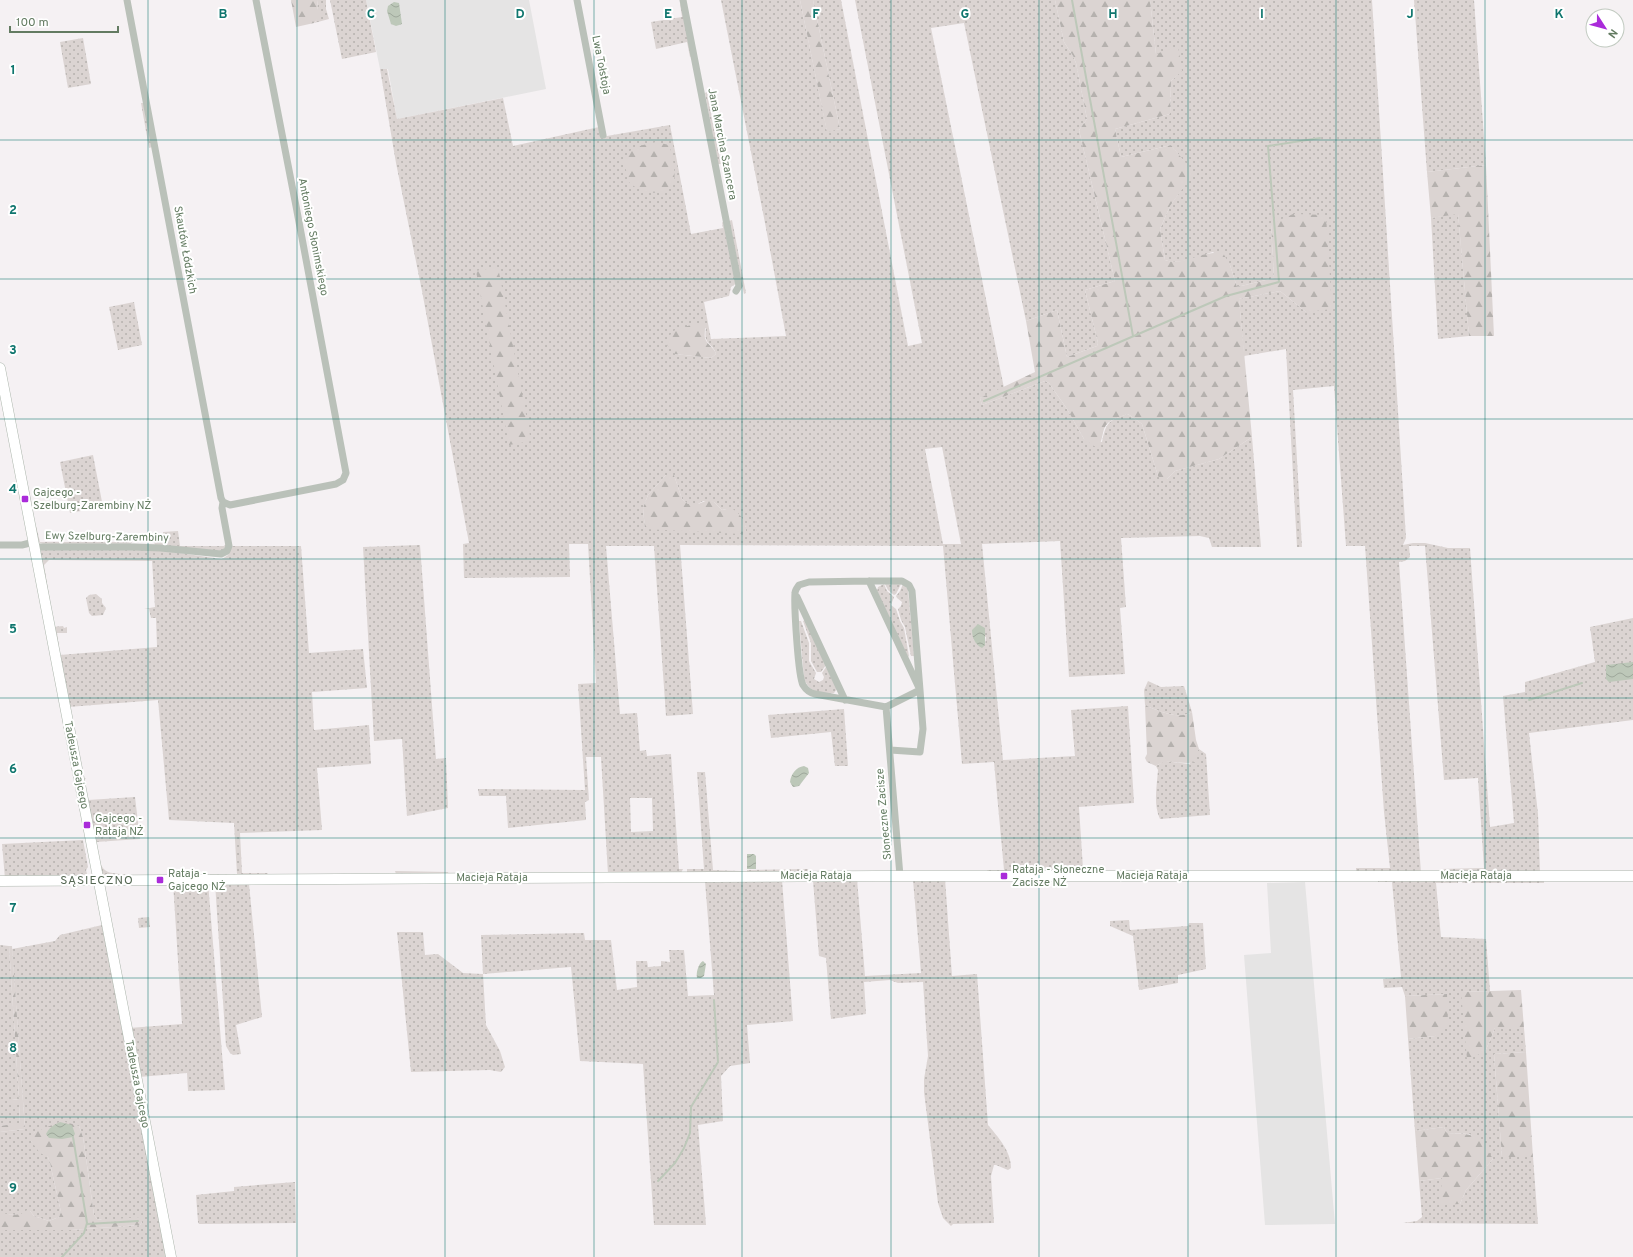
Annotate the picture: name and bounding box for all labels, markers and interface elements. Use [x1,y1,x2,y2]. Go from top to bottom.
text: B [219,7,228,23]
text: C [367,7,375,23]
text: D [515,7,525,23]
text: E [664,7,672,23]
text: F [812,7,820,23]
text: G [961,7,970,23]
text: H [1108,7,1118,23]
text: I [1260,7,1264,23]
text: J [1406,7,1414,23]
text: K [1554,7,1564,23]
scale bar [10,8,118,34]
north arrow [1585,8,1625,48]
text: 100 m [16,15,49,31]
text: N [1604,26,1620,41]
street label: Lwa Tołstoja [588,34,614,96]
text: 1 [10,63,16,79]
street label: Jana Marcina Szancera [704,87,740,201]
street label: Antoniego Słonimskiego [295,177,331,297]
text: 2 [9,203,17,219]
street label: Skautów Łódzkich [170,205,200,295]
text: 3 [9,343,17,359]
text: 4 [9,482,17,498]
place label: Gajcego - Szelburg-Zarembiny NŻ [33,486,151,513]
marker: Gajcego - Szelburg-Zarembiny NŻ [20,494,30,504]
street label: Ewy Szelburg-Zarembiny [45,529,169,545]
text: 5 [9,622,17,638]
street label: Tadeusza Gajcego [61,720,91,810]
text: 6 [9,762,17,778]
street label: Słoneczne Zacisze [873,768,895,860]
place label: Gajcego - Rataja NŻ [95,812,144,839]
marker: Gajcego - Rataja NŻ [82,820,92,830]
place label: Rataja - Słoneczne Zacisze NŻ [1012,863,1104,890]
place label: Rataja - Gajcego NŻ [168,867,226,894]
street label: Macieja Rataja [780,869,852,883]
street label: Macieja Rataja [1116,869,1188,883]
street label: Macieja Rataja [1440,869,1512,883]
street label: Macieja Rataja [456,871,528,885]
marker: Rataja - Słoneczne Zacisze NŻ [999,871,1009,881]
district label: SĄSIECZNO [60,873,134,889]
marker: Rataja - Gajcego NŻ [155,875,165,885]
text: 7 [10,901,17,917]
street label: Tadeusza Gajcego [122,1039,152,1129]
text: 8 [9,1041,17,1057]
text: 9 [9,1181,17,1197]

